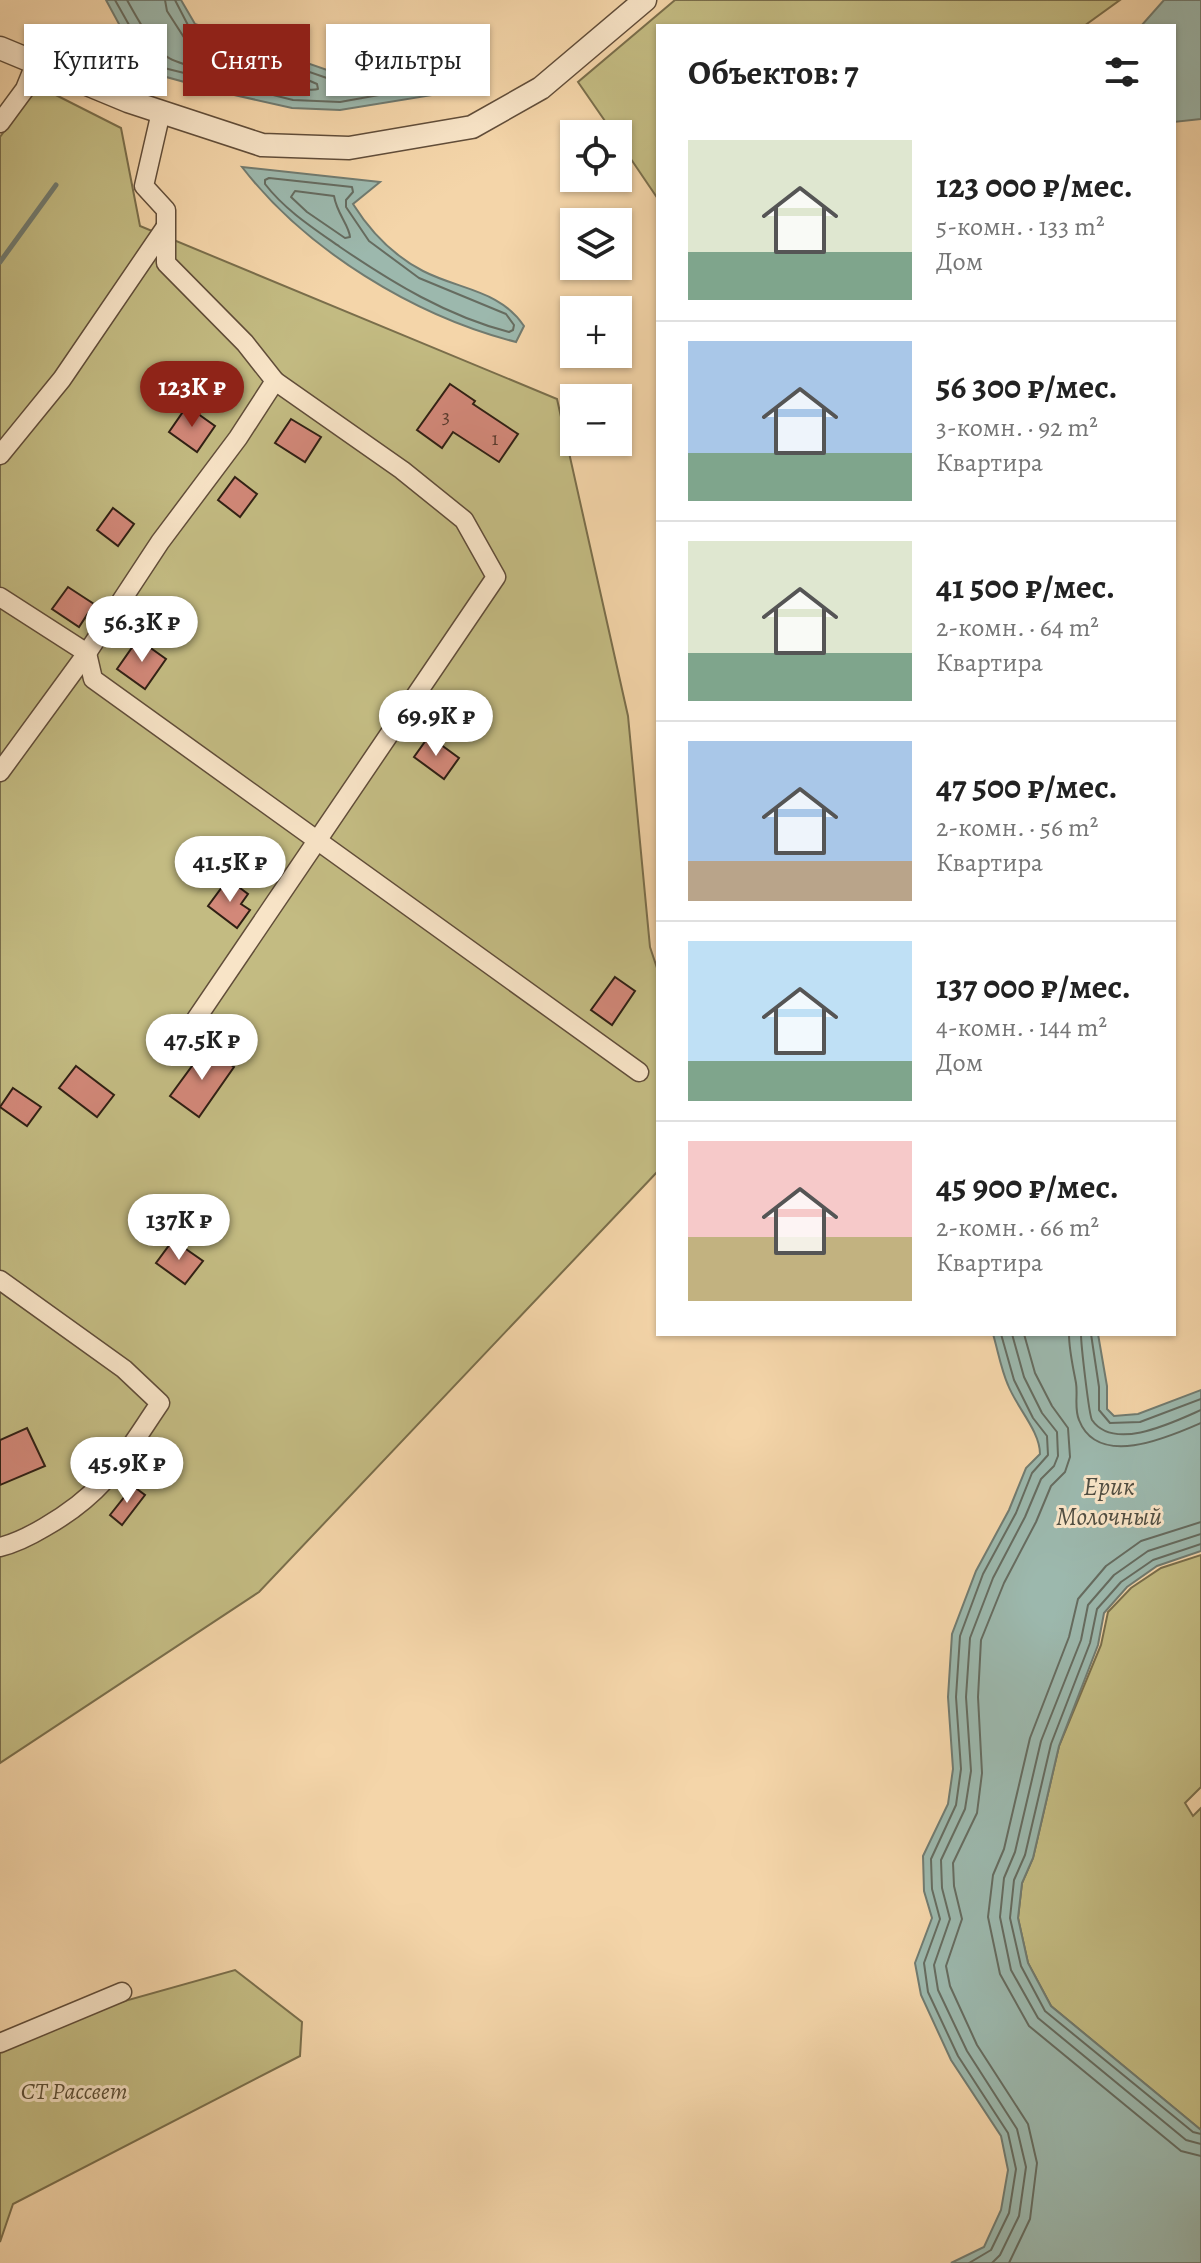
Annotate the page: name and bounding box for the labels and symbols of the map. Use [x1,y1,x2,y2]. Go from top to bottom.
pin: 123K ₽ [127,361,257,429]
house number: 3 [442,403,450,430]
house number: 1 [492,425,499,452]
pin: 56.3K ₽ [68,596,216,664]
pin: 69.9K ₽ [362,690,510,758]
pin: 41.5K ₽ [156,836,304,904]
pin: 47.5K ₽ [128,1014,276,1082]
pin: 137K ₽ [114,1194,244,1262]
pin: 45.9K ₽ [53,1437,201,1505]
water label: Ерик Молочный [1056,1469,1162,1534]
park label: СТ Рассвет [21,2075,127,2107]

